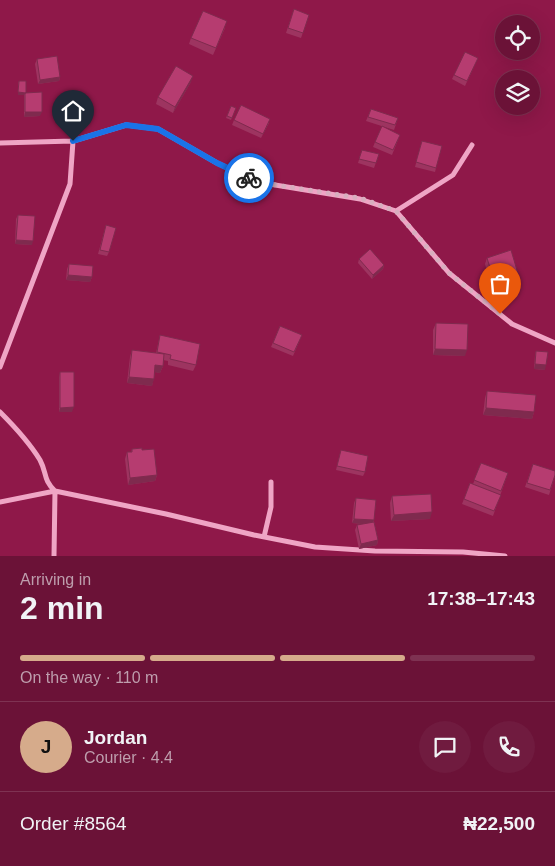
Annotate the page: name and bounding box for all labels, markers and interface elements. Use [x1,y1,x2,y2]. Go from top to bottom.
map controls [495,15,540,115]
button: locate [495,15,540,60]
button: layers [495,70,540,115]
pin [52,90,94,141]
icon: home [59,97,87,125]
courier [224,153,274,203]
icon: bike [235,164,263,192]
pin [479,263,521,314]
icon: bag [486,270,514,298]
text: Arriving in [20,571,91,588]
text: 17:38–17:43 [427,588,535,609]
text: 2 min [20,590,104,626]
text: On the way · 110 m [20,669,158,686]
button: chat [419,721,471,773]
button: phone [483,721,535,773]
text: Jordan [84,727,147,748]
text: J [41,736,51,757]
text: Courier · 4.4 [84,749,173,766]
text: Order #8564 [20,813,127,834]
text: ₦22,500 [463,813,535,834]

